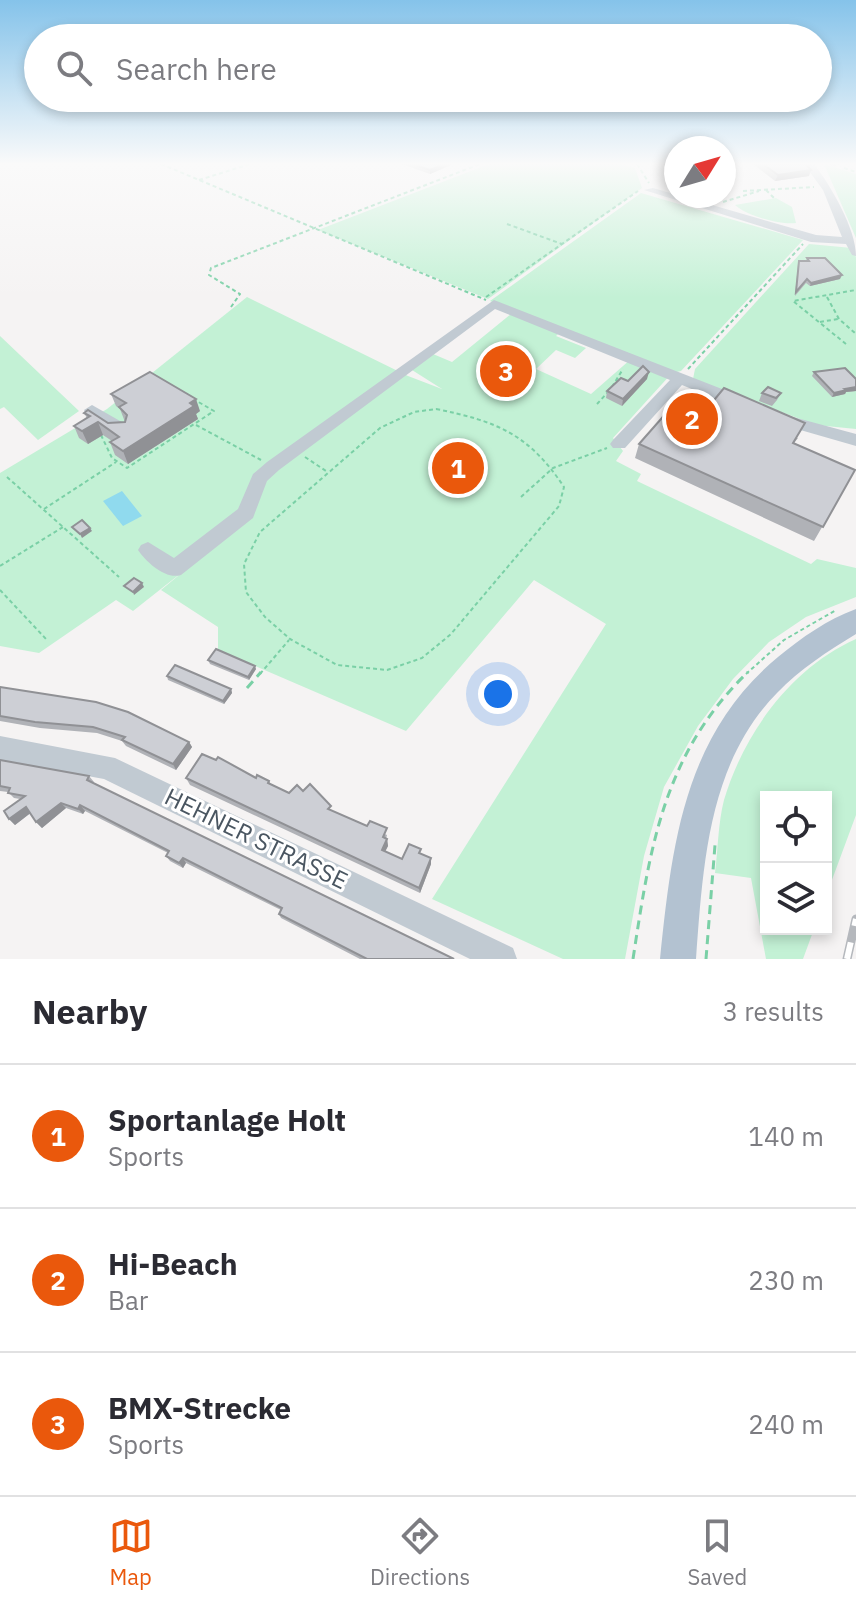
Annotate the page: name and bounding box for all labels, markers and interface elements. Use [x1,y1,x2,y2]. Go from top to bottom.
search box [24,24,832,112]
icon: search [52,46,96,90]
text: Search here [116,49,277,88]
north arrow [664,136,736,208]
pin: 3 [480,341,532,401]
pin: 2 [666,389,718,449]
pin: 1 [432,438,484,498]
your location [478,674,518,714]
street label: HEHNER STRASSE [160,780,353,896]
map controls [760,791,832,935]
button: locate [760,791,832,863]
button: layers [760,863,832,935]
text: Nearby [32,989,147,1033]
text: 3 results [722,994,824,1028]
text: Sportanlage Holt [108,1100,346,1139]
text: 1 [50,1119,66,1153]
text: 140 m [748,1119,824,1153]
text: Sports [108,1139,184,1173]
text: Hi-Beach [108,1244,238,1283]
text: 2 [50,1263,66,1297]
text: 230 m [748,1263,824,1297]
text: Bar [108,1283,148,1317]
text: BMX-Strecke [108,1388,291,1427]
text: 3 [50,1407,66,1441]
text: 240 m [748,1407,824,1441]
text: Sports [108,1427,184,1461]
tab: Map [109,1514,153,1591]
tab: Directions [370,1514,470,1591]
tab: Saved [687,1514,747,1591]

